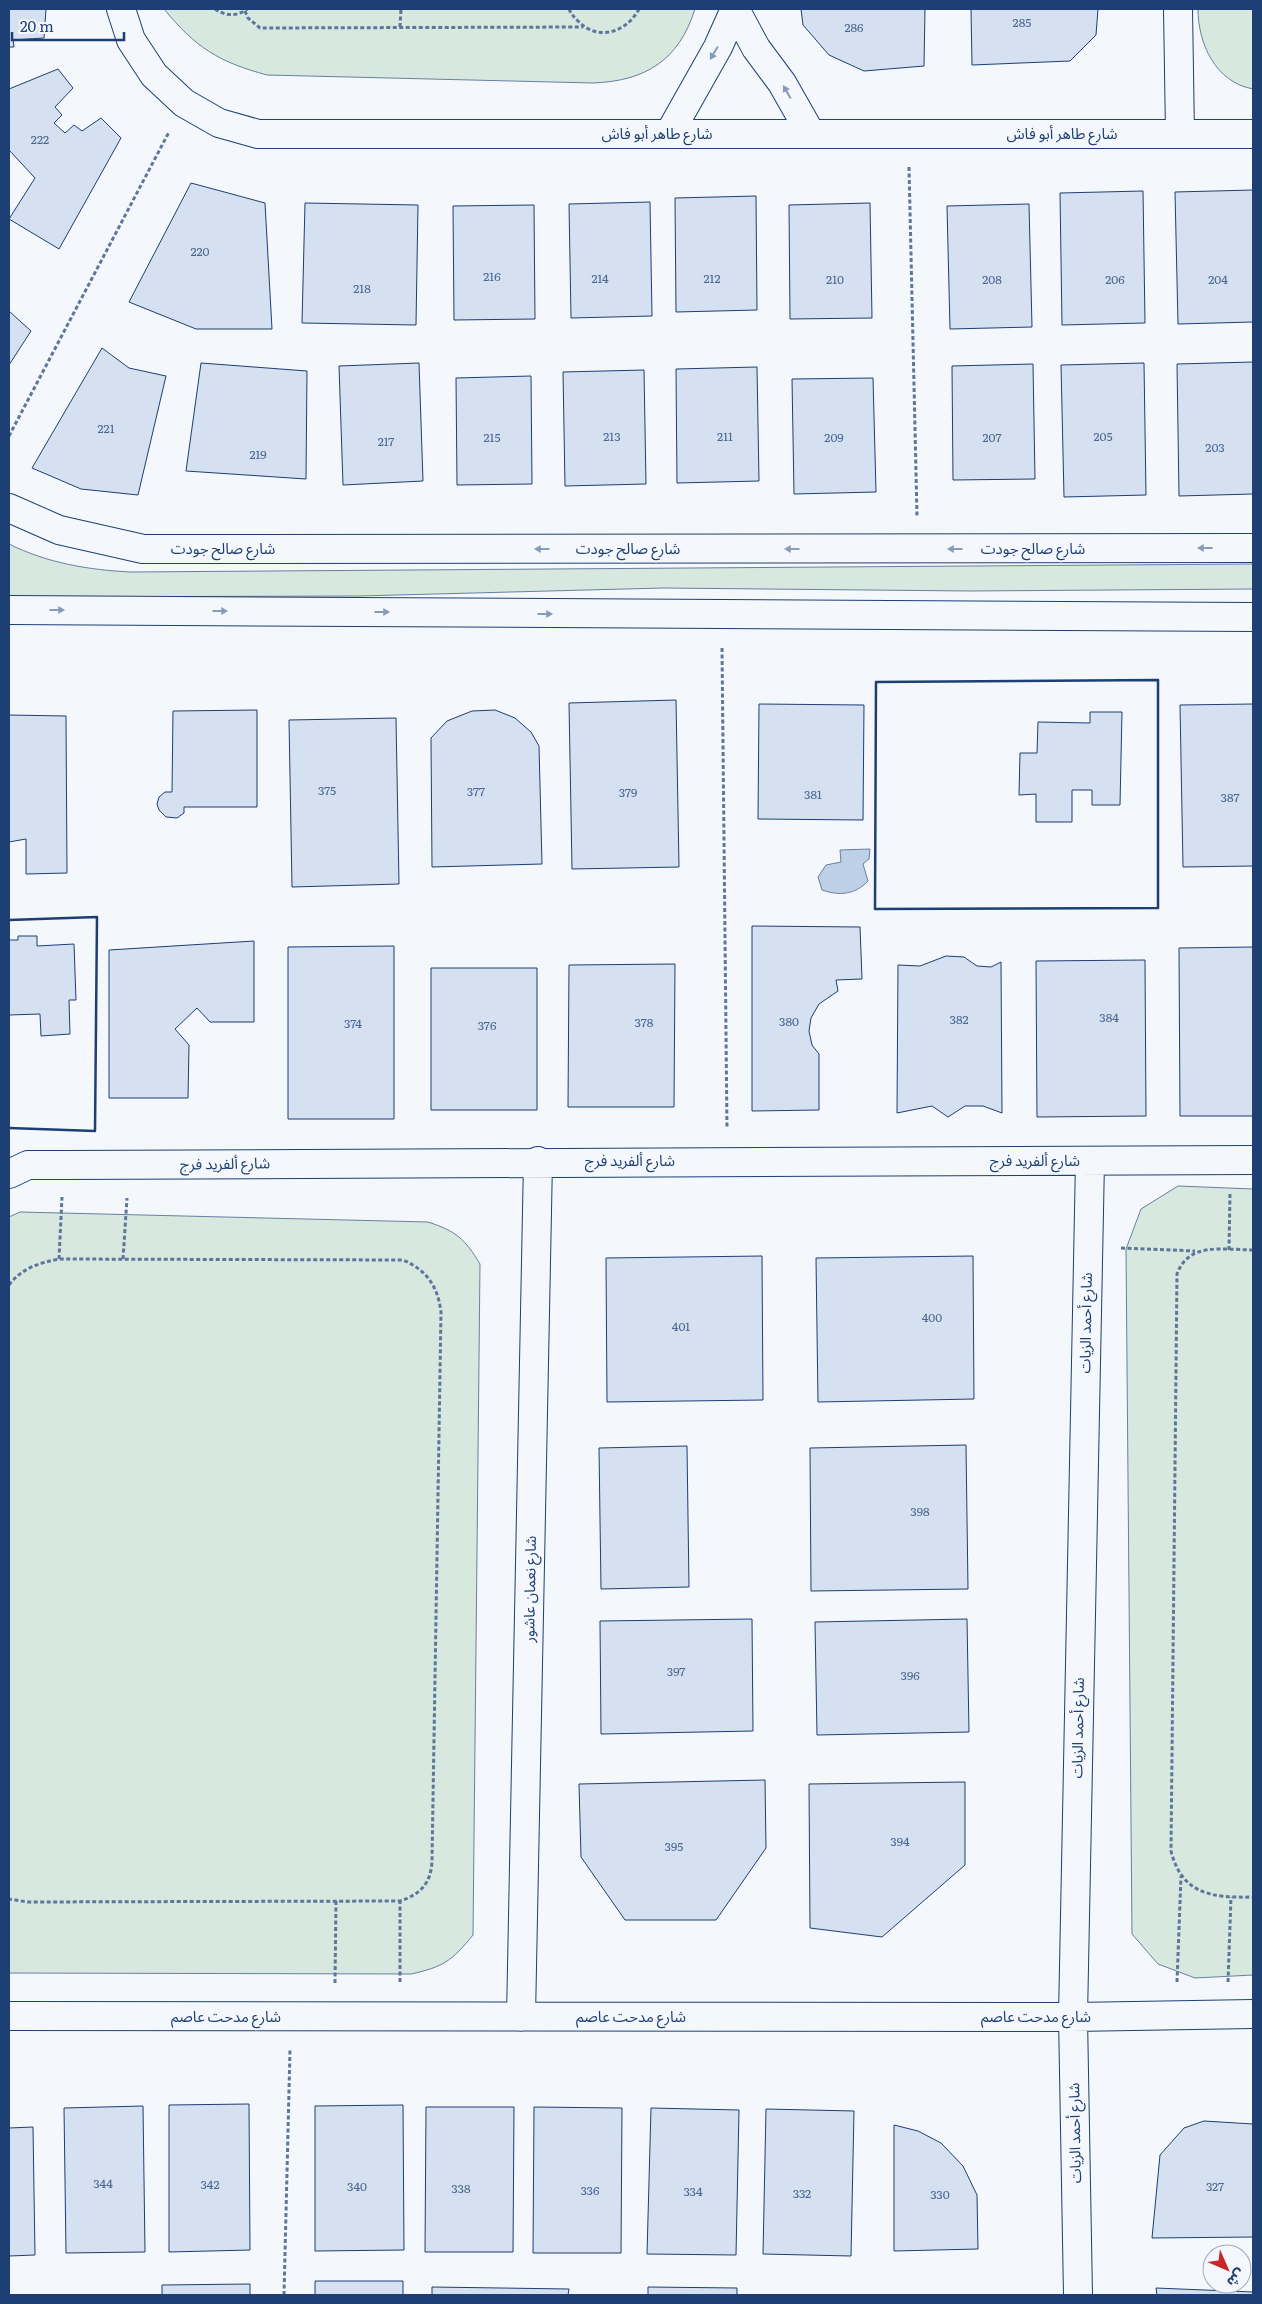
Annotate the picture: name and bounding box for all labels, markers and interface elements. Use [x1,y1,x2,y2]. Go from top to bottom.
scale bar [12,10,125,42]
house number: 285 [1013,13,1031,31]
text: 20 m [20,14,54,37]
house number: 286 [844,18,864,36]
one-way arrow [710,47,719,60]
one-way arrow [783,85,792,99]
street label: شارع طاهر أبو فاش [601,121,713,146]
street label: شارع طاهر أبو فاش [1006,121,1118,146]
house number: 222 [31,130,49,148]
house number: 220 [190,242,210,260]
house number: 216 [483,267,501,285]
house number: 214 [591,269,609,287]
house number: 212 [703,269,721,287]
house number: 210 [826,270,844,288]
house number: 208 [982,270,1002,288]
house number: 206 [1105,270,1125,288]
house number: 204 [1208,270,1228,288]
house number: 218 [353,279,371,297]
house number: 221 [97,419,115,437]
house number: 213 [603,427,621,445]
house number: 211 [717,427,733,445]
house number: 205 [1093,427,1113,445]
house number: 215 [483,428,501,446]
house number: 209 [824,428,844,446]
house number: 207 [982,428,1002,446]
house number: 217 [378,432,394,450]
house number: 203 [1205,438,1225,456]
house number: 219 [249,445,267,463]
street label: شارع صالح جودت [171,536,276,561]
street label: شارع صالح جودت [576,536,681,561]
street label: شارع صالح جودت [981,536,1086,561]
one-way arrow [1196,544,1212,552]
one-way arrow [534,545,550,553]
one-way arrow [784,545,800,553]
one-way arrow [946,545,962,553]
one-way arrow [50,606,66,614]
one-way arrow [212,607,228,615]
one-way arrow [375,608,391,616]
one-way arrow [537,610,553,618]
house number: 375 [318,781,336,799]
house number: 377 [467,782,485,800]
house number: 379 [619,783,637,801]
house number: 381 [804,785,822,803]
house number: 387 [1220,788,1240,806]
house number: 384 [1099,1008,1119,1026]
house number: 382 [949,1010,969,1028]
house number: 380 [779,1012,799,1030]
house number: 378 [635,1013,654,1031]
house number: 374 [344,1014,362,1032]
house number: 376 [478,1016,497,1034]
street label: شارع ألفريد فرج [585,1148,675,1173]
street label: شارع ألفريد فرج [990,1148,1080,1173]
street label: شارع ألفريد فرج [180,1150,271,1177]
street label: شارع أحمد الزيات [1072,1272,1099,1374]
house number: 400 [922,1308,942,1326]
house number: 401 [672,1317,690,1335]
house number: 398 [910,1502,930,1520]
street label: شارع نعمان عاشور [516,1535,543,1644]
house number: 397 [667,1662,685,1680]
house number: 396 [900,1666,920,1684]
street label: شارع أحمد الزيات [1064,1677,1091,1779]
house number: 394 [890,1832,910,1850]
house number: 395 [665,1837,683,1855]
street label: شارع مدحت عاصم [171,2004,281,2029]
street label: شارع مدحت عاصم [576,2004,686,2029]
street label: شارع مدحت عاصم [981,2004,1091,2029]
street label: شارع أحمد الزيات [1061,2082,1088,2184]
house number: 344 [93,2174,113,2192]
house number: 342 [200,2175,220,2193]
house number: 340 [347,2177,367,2195]
house number: 327 [1206,2177,1224,2195]
house number: 338 [451,2179,471,2197]
house number: 336 [580,2181,600,2199]
house number: 334 [683,2182,703,2200]
house number: 332 [793,2184,811,2202]
house number: 330 [930,2185,950,2203]
north arrow [1202,2244,1252,2294]
text: ش [1223,2265,1251,2293]

